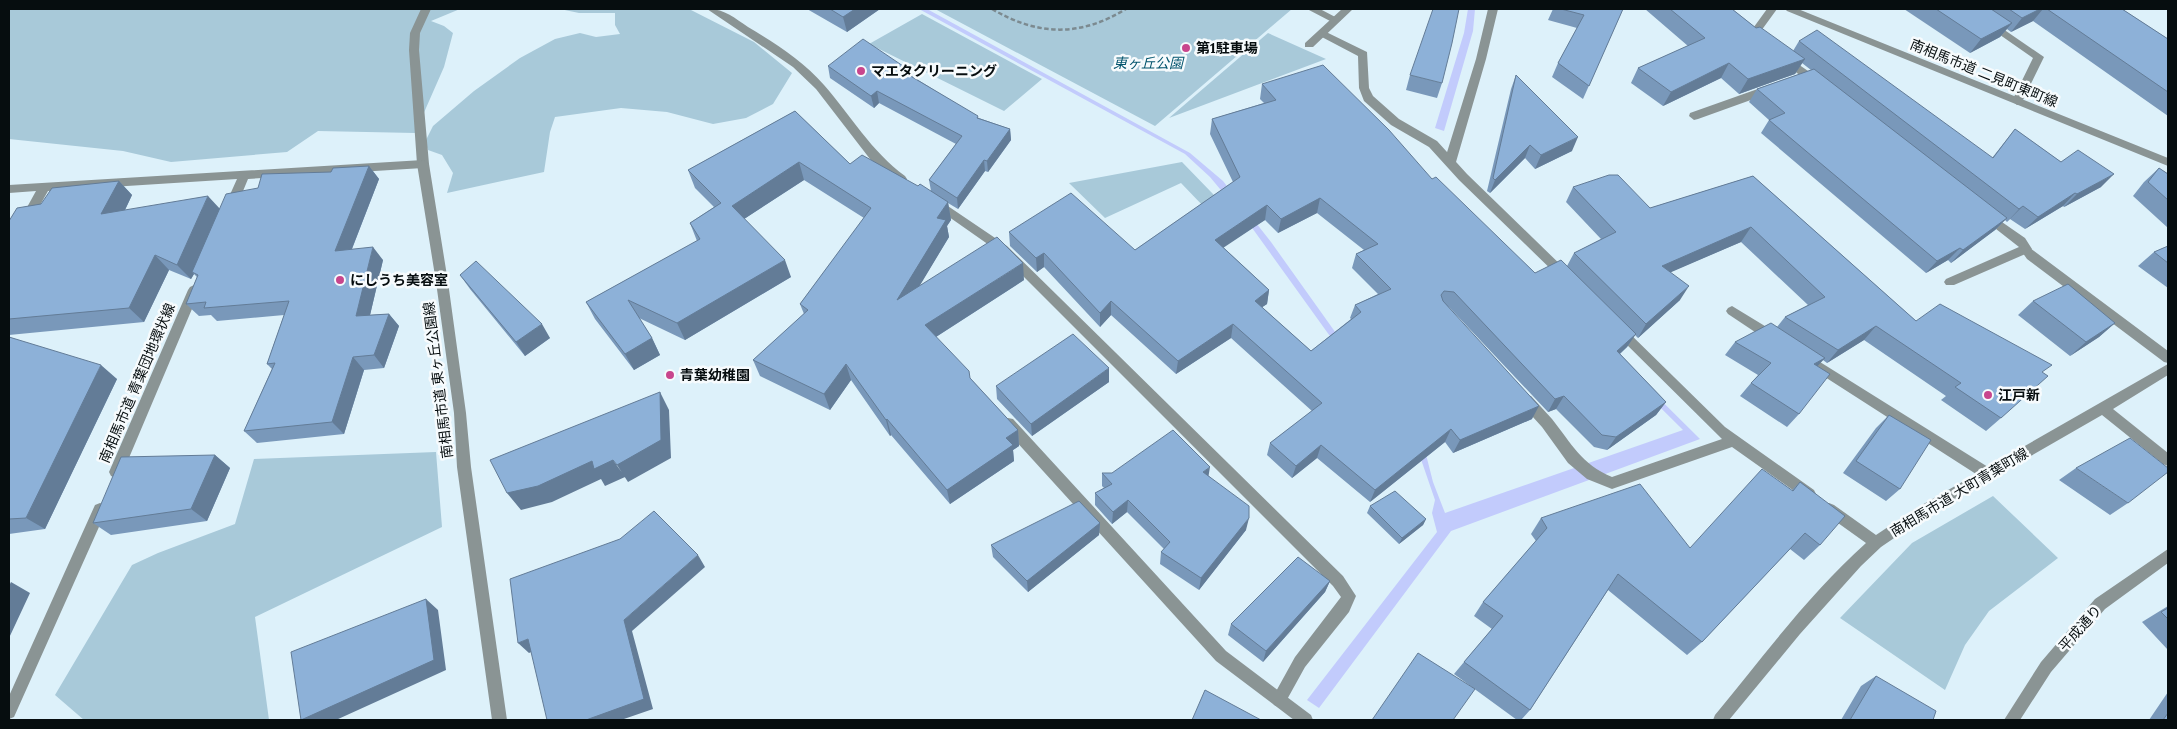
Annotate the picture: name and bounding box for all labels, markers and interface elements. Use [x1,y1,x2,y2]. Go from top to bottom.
street label: 南相馬市道 二見町東町線 [1908,35,2060,111]
place label: 第1駐車場 [1196,39,1258,57]
marker: 第1駐車場 [1180,42,1192,54]
park label: 東ヶ丘公園 [1113,54,1185,72]
place label: マエタクリーニング [871,62,997,80]
marker: マエタクリーニング [855,65,867,77]
place label: にしうち美容室 [350,271,448,289]
marker: にしうち美容室 [334,274,346,286]
street label: 南相馬市道 青葉団地環状線 [95,300,179,466]
street label: 南相馬市道 東ヶ丘公園線 [419,301,457,459]
place label: 青葉幼稚園 [680,366,750,384]
marker: 青葉幼稚園 [664,369,676,381]
place label: 江戸新 [1998,386,2040,404]
marker: 江戸新 [1982,389,1994,401]
street label: 南相馬市道 大町青葉町線 [1887,444,2031,540]
street label: 平成通り [2055,601,2105,655]

